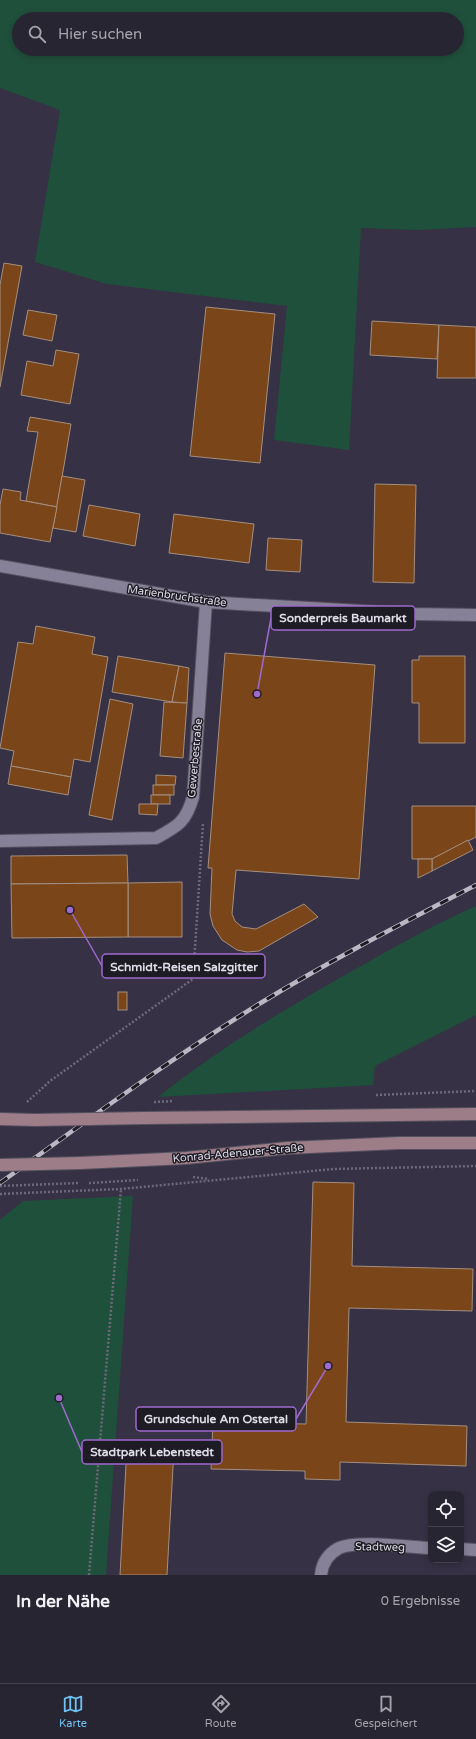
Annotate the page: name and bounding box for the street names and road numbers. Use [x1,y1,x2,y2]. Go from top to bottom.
street label: Marienbruchstraße [127,583,227,609]
street label: Gewerbestraße [185,718,205,798]
street label: Konrad-Adenauer-Straße [172,1141,304,1165]
street label: Stadtweg [355,1540,405,1554]

